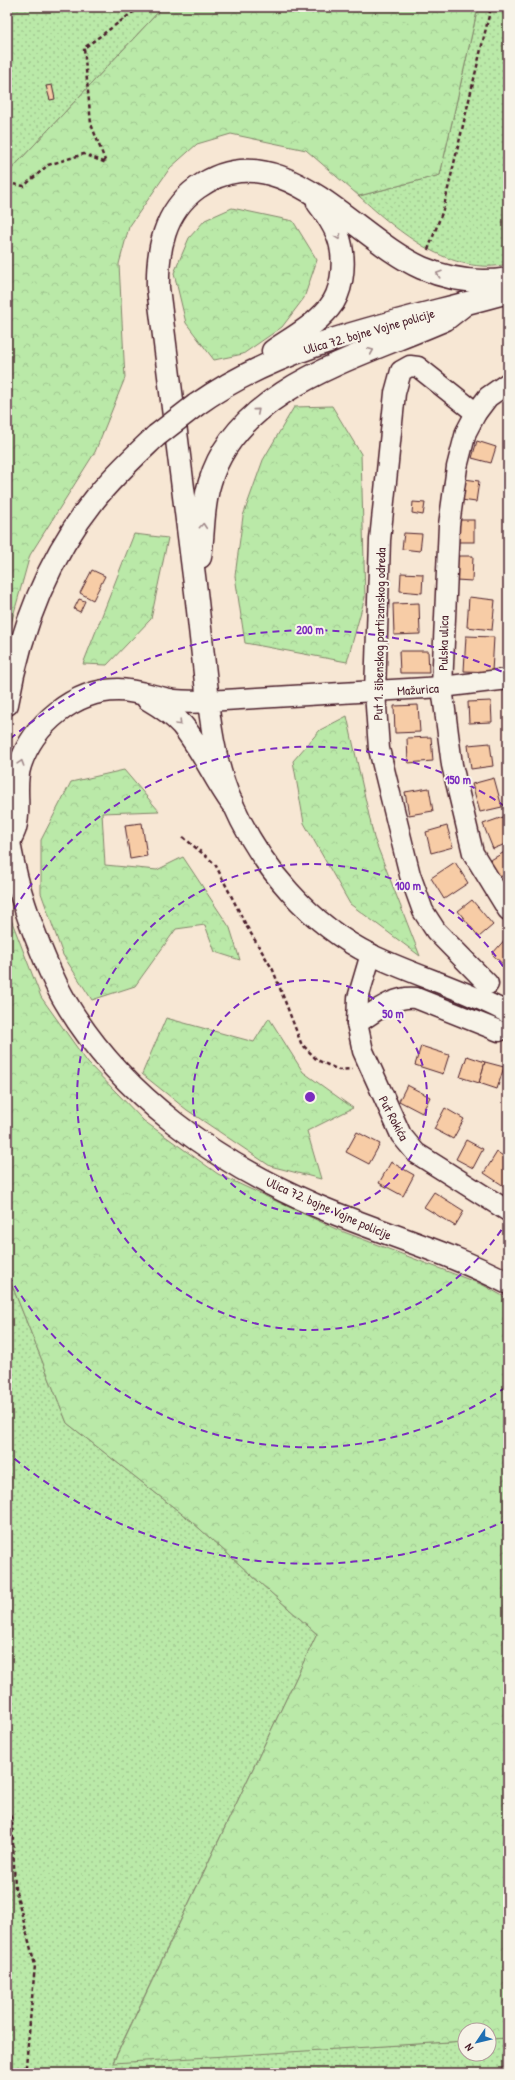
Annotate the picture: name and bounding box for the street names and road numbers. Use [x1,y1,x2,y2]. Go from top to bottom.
street label: Ulica 72. bojne Vojne policije [301,304,437,358]
street label: Put 1. šibenskog partizanskog odreda [368,547,390,721]
street label: Pulska ulica [434,615,452,671]
street label: Mažurica [397,679,439,699]
street label: Put Rokića [375,1092,413,1144]
street label: Ulica 72. bojne Vojne policije [263,1172,395,1244]

